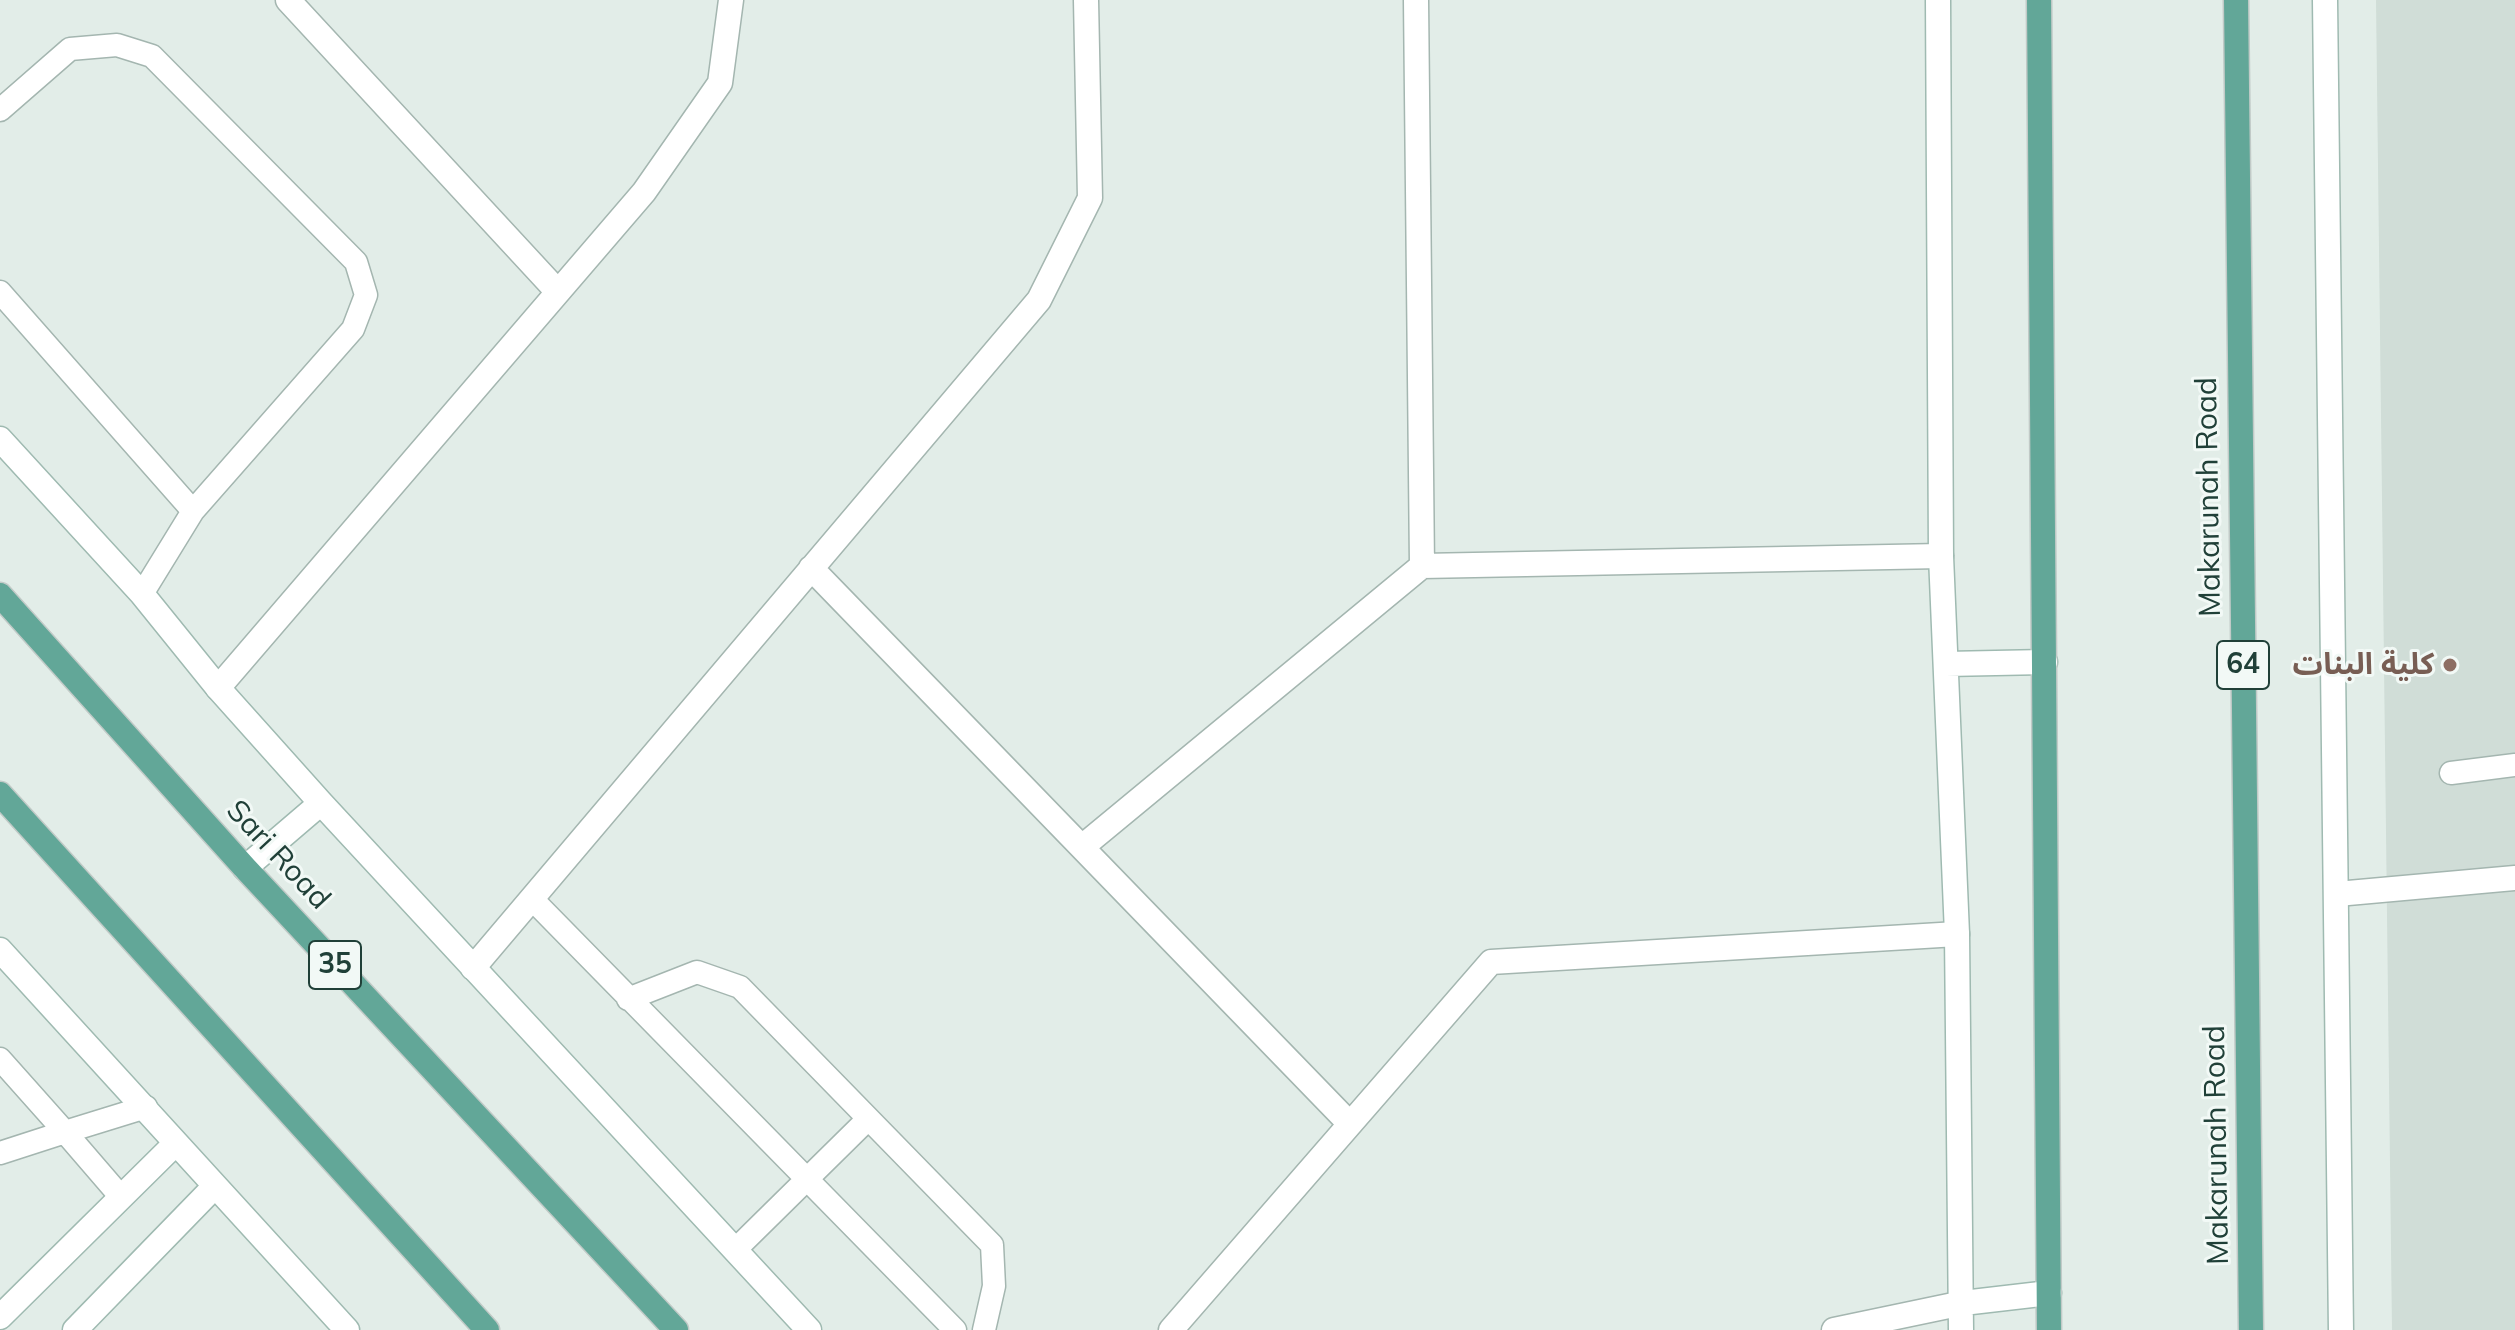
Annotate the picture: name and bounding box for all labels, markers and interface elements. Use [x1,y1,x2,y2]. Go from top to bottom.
street label: Makarunah Road [2189,377,2229,617]
road number: 64 [2217,641,2269,689]
place label: كلية البنات [2292,647,2434,683]
marker: كلية البنات [2441,656,2459,674]
street label: Sari Road [218,793,338,917]
road number: 35 [309,941,361,989]
street label: Makarunah Road [2197,1025,2237,1265]

